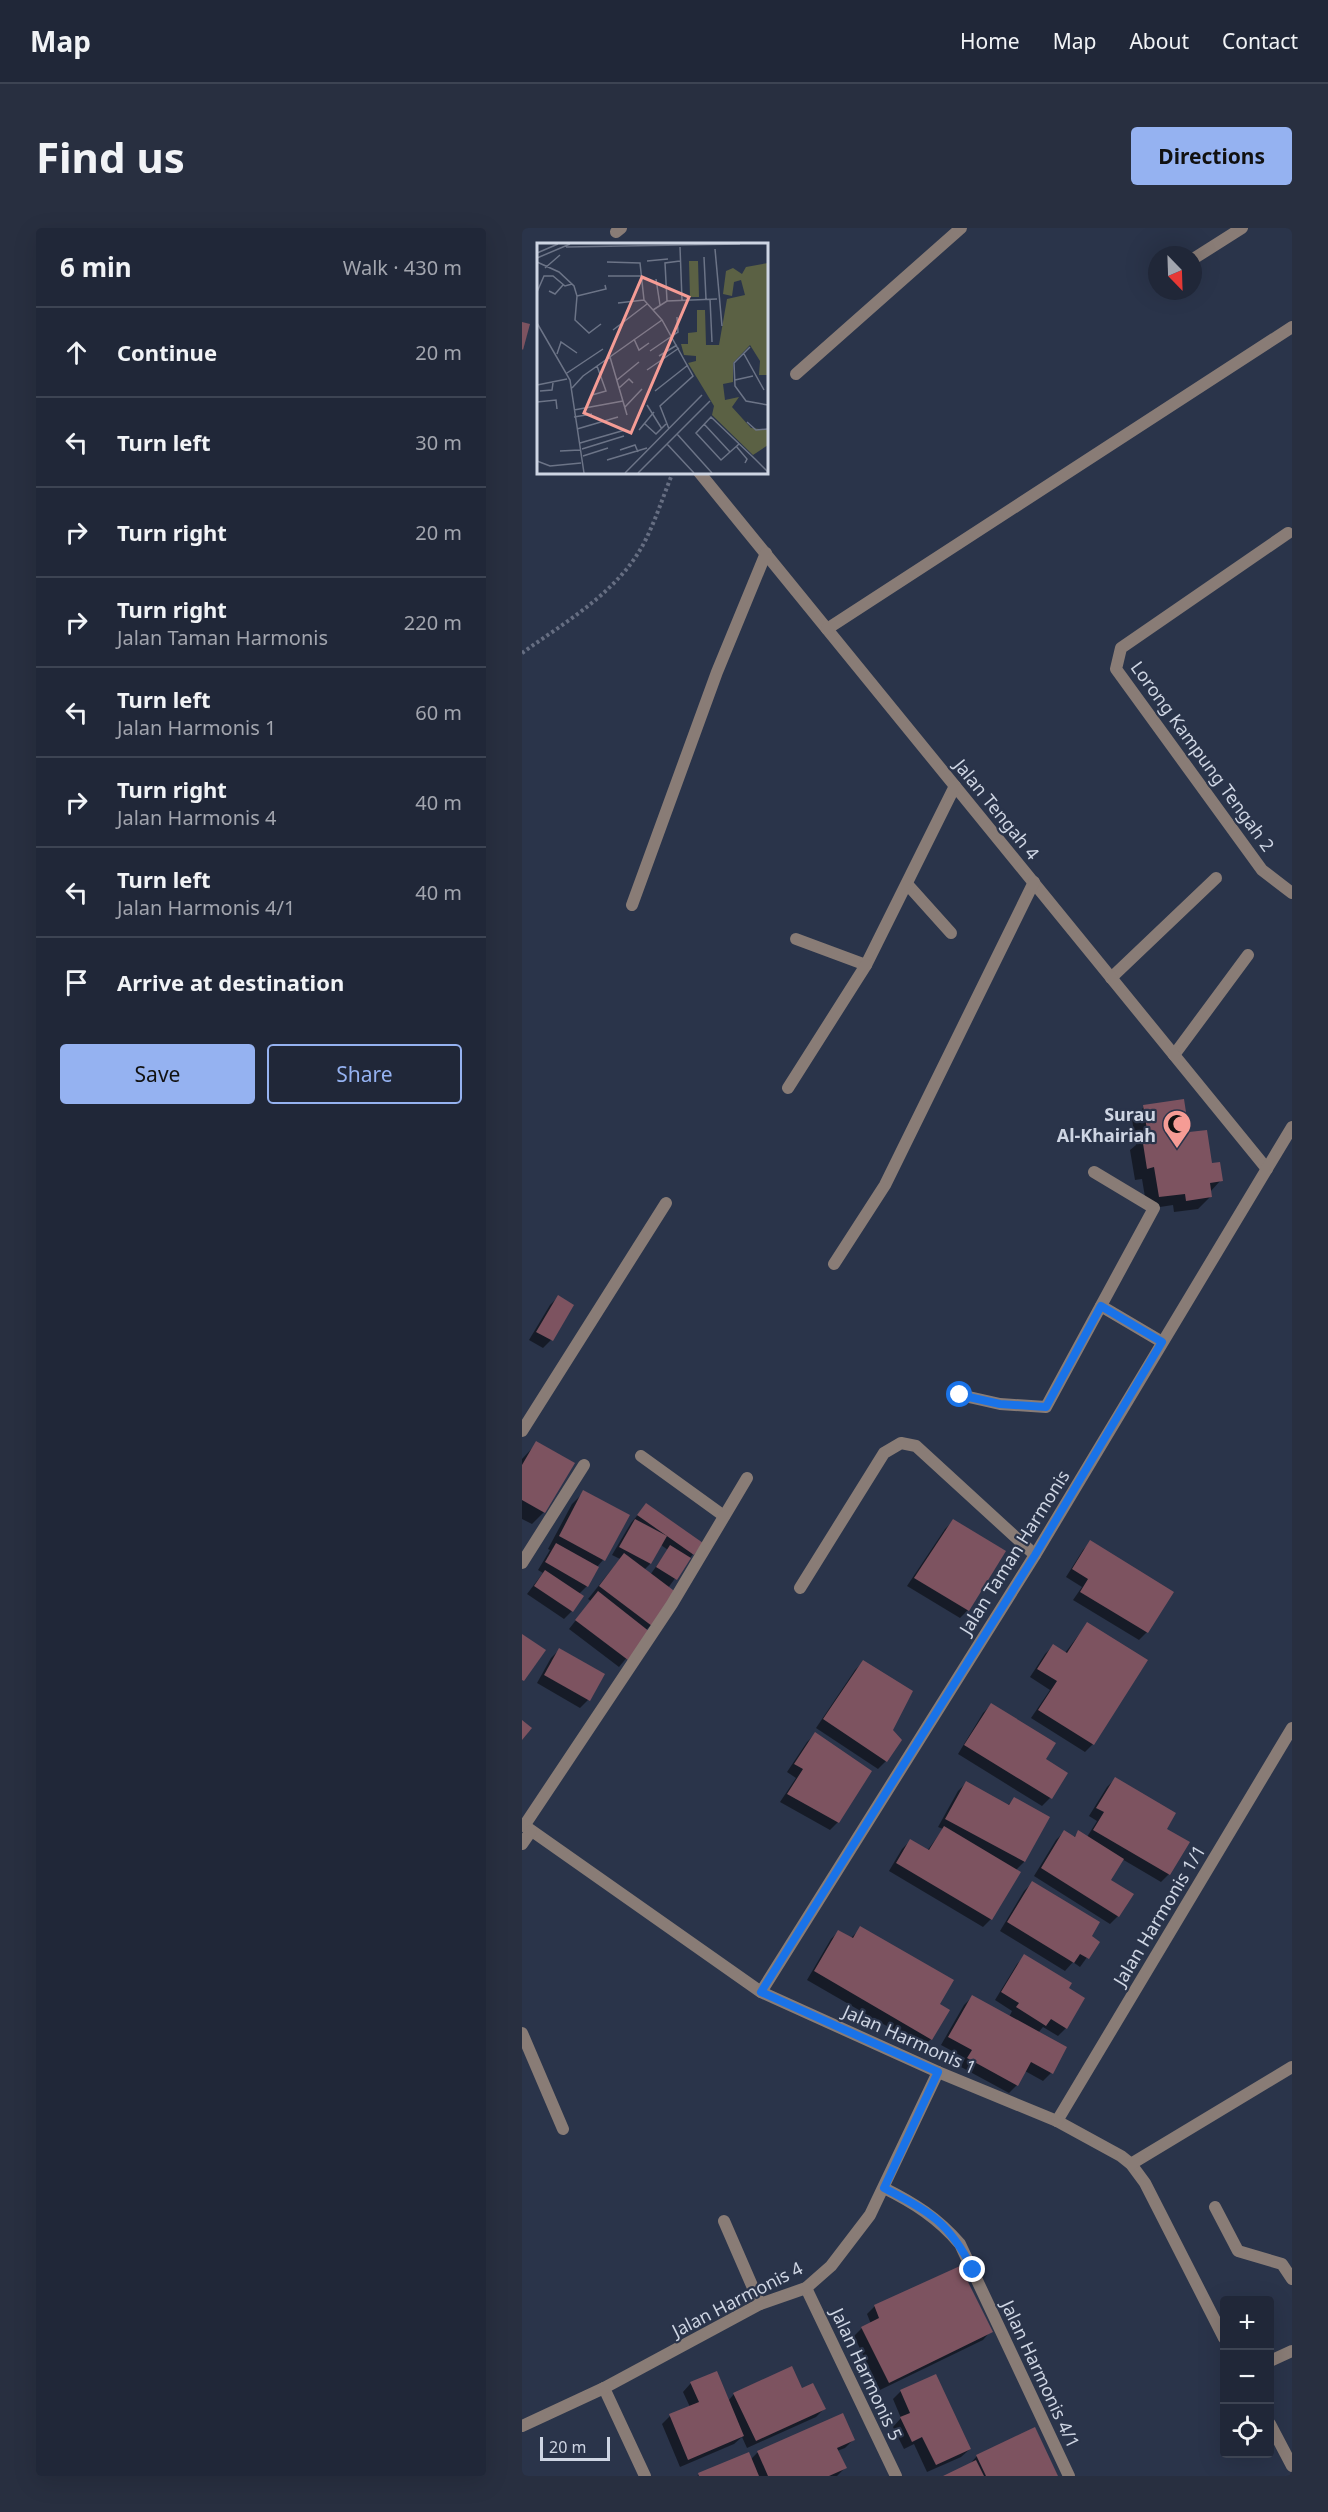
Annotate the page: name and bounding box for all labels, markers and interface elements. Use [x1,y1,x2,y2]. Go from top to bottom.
text: Map [30,22,91,60]
text: Home [960,27,1020,55]
text: Map [1053,27,1096,55]
text: About [1129,27,1189,55]
text: Contact [1222,27,1298,55]
button: Directions [1131,127,1292,185]
text: Find us [36,128,185,185]
inset map [537,243,768,474]
north arrow [1148,246,1202,300]
text: 6 min [60,249,132,285]
text: Walk · 430 m [343,254,462,281]
icon: ahead [60,336,93,369]
text: Continue [117,337,217,367]
text: 20 m [415,339,462,366]
icon: left [60,426,93,459]
text: Turn left [117,427,211,457]
text: 30 m [415,429,462,456]
icon: right [60,516,93,549]
text: Turn right [117,517,227,547]
text: 20 m [415,519,462,546]
text: Turn right [117,594,227,624]
icon: right [60,606,93,639]
text: 220 m [404,609,462,636]
text: Jalan Taman Harmonis [117,624,328,651]
street label: Lorong Kampung Tengah 2 [1126,656,1280,856]
text: Turn left [117,684,211,714]
icon: left [60,696,93,729]
text: 60 m [415,699,462,726]
text: Jalan Harmonis 1 [117,714,276,741]
street label: Jalan Tengah 4 [948,752,1045,864]
text: Turn right [117,774,227,804]
icon: right [60,786,93,819]
text: 40 m [415,789,462,816]
text: Jalan Harmonis 4 [117,804,276,831]
text: Turn left [117,864,211,894]
icon: left [60,876,93,909]
text: 40 m [415,879,462,906]
text: Jalan Harmonis 4/1 [117,894,295,921]
icon: arrive [60,966,93,999]
text: Arrive at destination [117,967,344,997]
button: Save [60,1044,255,1104]
button: Share [267,1044,462,1104]
place label: Surau Al-Khairiah [1057,1102,1156,1147]
mosque icon: Surau Al-Khairiah [1161,1108,1193,1150]
route start [946,1381,972,1407]
street label: Jalan Taman Harmonis [952,1465,1075,1641]
street label: Jalan Harmonis 1/1 [1106,1840,1211,1992]
street label: Jalan Harmonis 1 [838,1998,980,2079]
street label: Jalan Harmonis 4 [666,2256,806,2343]
route end [959,2256,985,2282]
street label: Jalan Harmonis 4/1 [995,2294,1086,2452]
map controls [1220,2296,1274,2458]
button: + [1220,2296,1274,2350]
street label: Jalan Harmonis 5 [825,2302,908,2444]
button: − [1220,2350,1274,2404]
button: locate [1220,2404,1274,2458]
scale bar [540,2434,610,2462]
text: 20 m [549,2436,586,2458]

